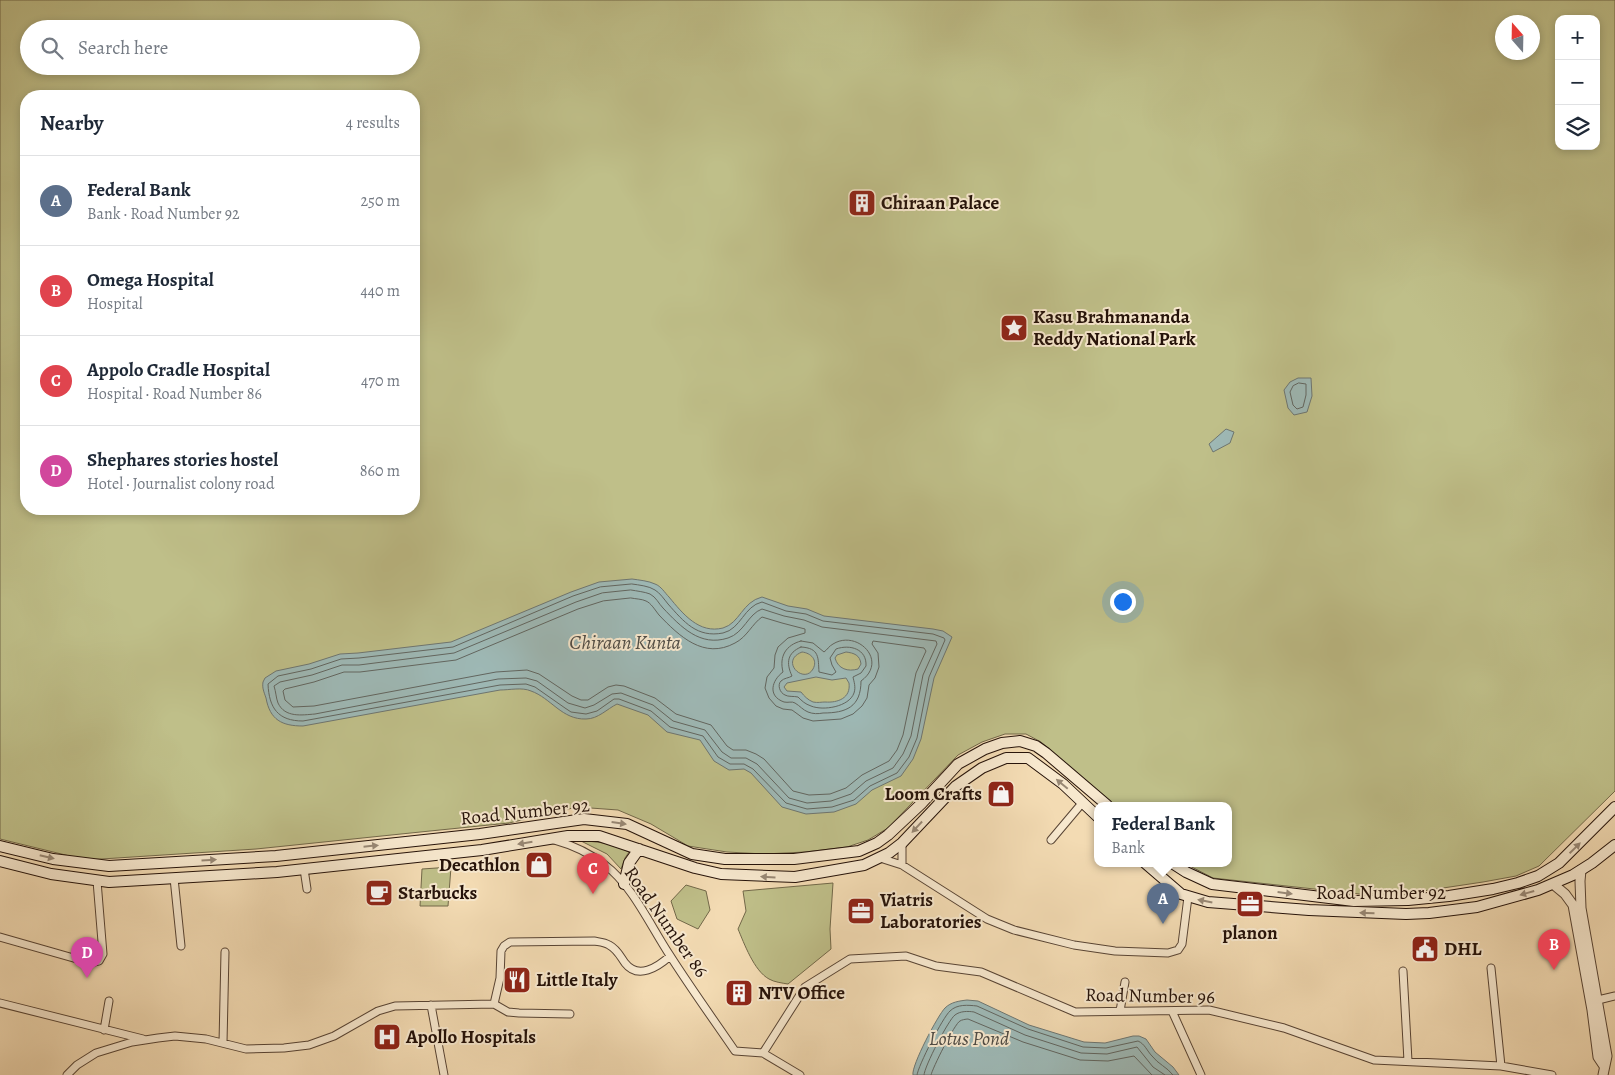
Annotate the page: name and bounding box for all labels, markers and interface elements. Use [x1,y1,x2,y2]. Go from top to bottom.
north arrow [1495,15,1540,60]
map controls [1555,15,1600,150]
button: + [1555,15,1600,60]
search box [20,20,420,75]
icon: search [38,34,66,62]
text: Search here [78,35,168,61]
button: − [1555,60,1600,105]
button: layers [1555,105,1600,150]
text: Nearby [40,109,103,137]
text: 4 results [346,112,400,134]
text: Federal Bank [87,177,191,203]
building icon: Chiraan Palace [847,188,877,218]
text: A [51,190,61,212]
text: 250 m [361,190,400,212]
place label: Chiraan Palace [881,190,999,216]
text: Bank · Road Number 92 [87,203,240,225]
text: Omega Hospital [87,267,214,293]
text: B [51,280,61,302]
text: 440 m [360,280,400,302]
text: Hospital [87,293,143,315]
place label: Kasu Brahmananda Reddy National Park [1033,304,1196,352]
place icon: Kasu Brahmananda Reddy National Park [999,313,1029,343]
text: Appolo Cradle Hospital [87,357,270,383]
text: C [51,370,61,392]
text: 470 m [361,370,400,392]
text: Hospital · Road Number 86 [87,383,262,405]
text: Shephares stories hostel [87,447,278,473]
text: D [50,460,62,482]
text: 860 m [360,460,400,482]
text: Hotel · Journalist colony road [87,473,275,495]
your location [1110,589,1136,615]
water label: Chiraan Kunta [569,629,681,656]
one-way arrow [1056,778,1069,789]
shop icon: Loom Crafts [986,779,1016,809]
place label: Loom Crafts [884,781,982,807]
street label: Road Number 92 [459,792,591,832]
popup [1094,802,1232,867]
text: Federal Bank [1111,811,1215,837]
one-way arrow [611,820,627,828]
one-way arrow [911,821,923,833]
text: Bank [1111,837,1145,859]
one-way arrow [517,839,533,847]
one-way arrow [363,842,379,850]
one-way arrow [1568,842,1580,854]
shop icon: Decathlon [524,850,554,880]
place label: Decathlon [439,852,520,878]
pin: C [577,853,609,894]
one-way arrow [40,854,56,862]
one-way arrow [201,856,217,864]
street label: Road Number 86 [618,861,714,983]
one-way arrow [760,873,776,881]
cafe icon: Starbucks [364,878,394,908]
place label: Starbucks [398,880,477,906]
street label: Road Number 92 [1316,880,1446,906]
pin: A [1147,883,1179,924]
place label: Viatris Laboratories [879,887,982,935]
office icon: planon [1235,889,1265,919]
one-way arrow [1277,889,1293,897]
one-way arrow [1519,889,1534,897]
office icon: Viatris Laboratories [846,896,876,926]
one-way arrow [1197,897,1213,905]
one-way arrow [1359,909,1375,917]
place label: planon [1222,920,1278,946]
pin: B [1538,929,1570,970]
public building icon: DHL [1410,934,1440,964]
place label: DHL [1444,936,1482,962]
pin: D [71,937,103,978]
restaurant icon: Little Italy [502,965,532,995]
place label: Little Italy [536,967,619,993]
building icon: NTV Office [724,978,754,1008]
place label: NTV Office [758,980,845,1006]
street label: Road Number 96 [1085,982,1215,1010]
hospital icon: Apollo Hospitals [372,1022,402,1052]
place label: Apollo Hospitals [405,1024,536,1050]
water label: Lotus Pond [929,1025,1010,1052]

